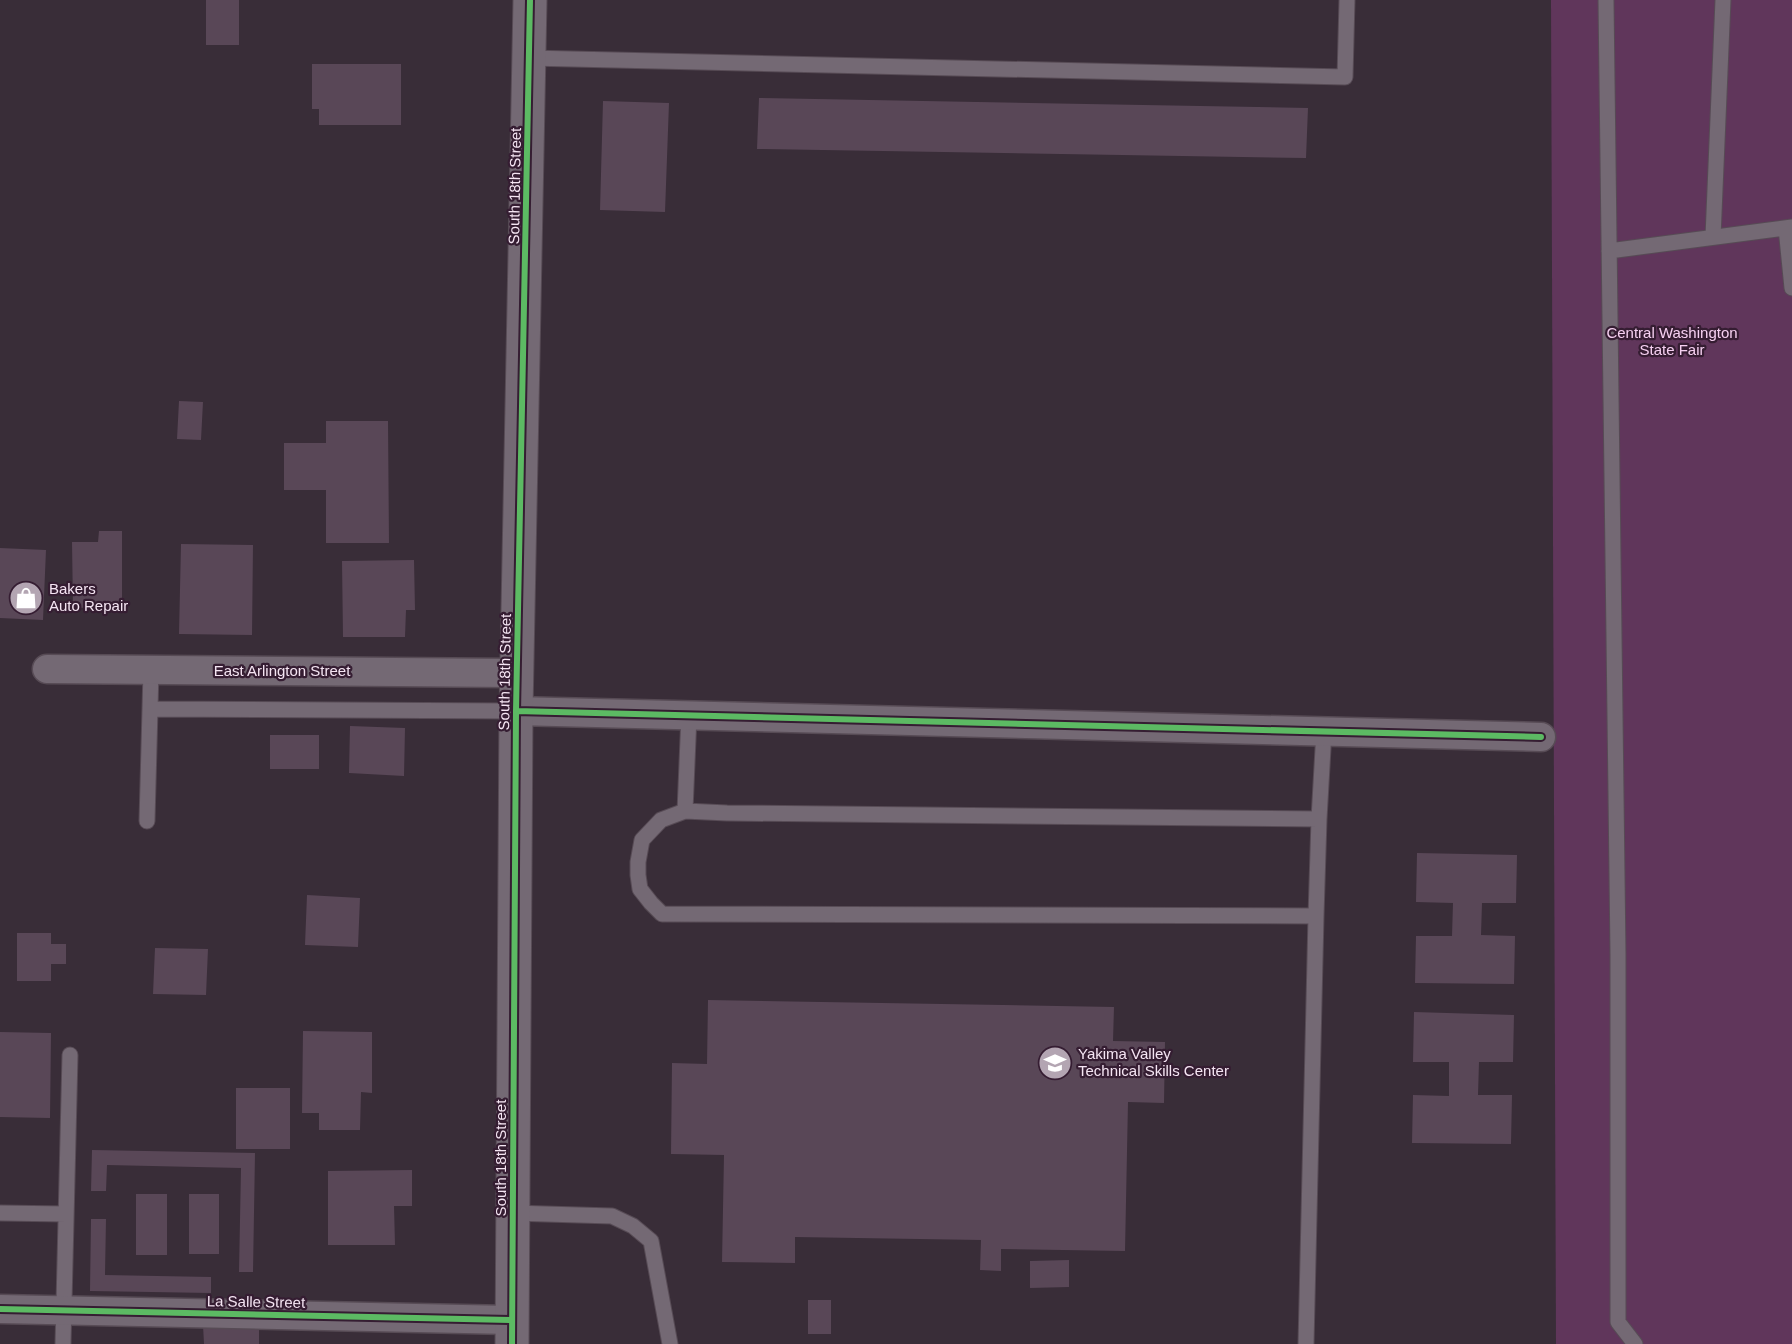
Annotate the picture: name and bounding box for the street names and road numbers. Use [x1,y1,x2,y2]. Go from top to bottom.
street label: South 18th Street [505,127,524,245]
street label: South 18th Street [495,613,514,731]
street label: East Arlington Street [214,662,351,679]
street label: South 18th Street [492,1099,509,1216]
street label: La Salle Street [207,1292,306,1311]

